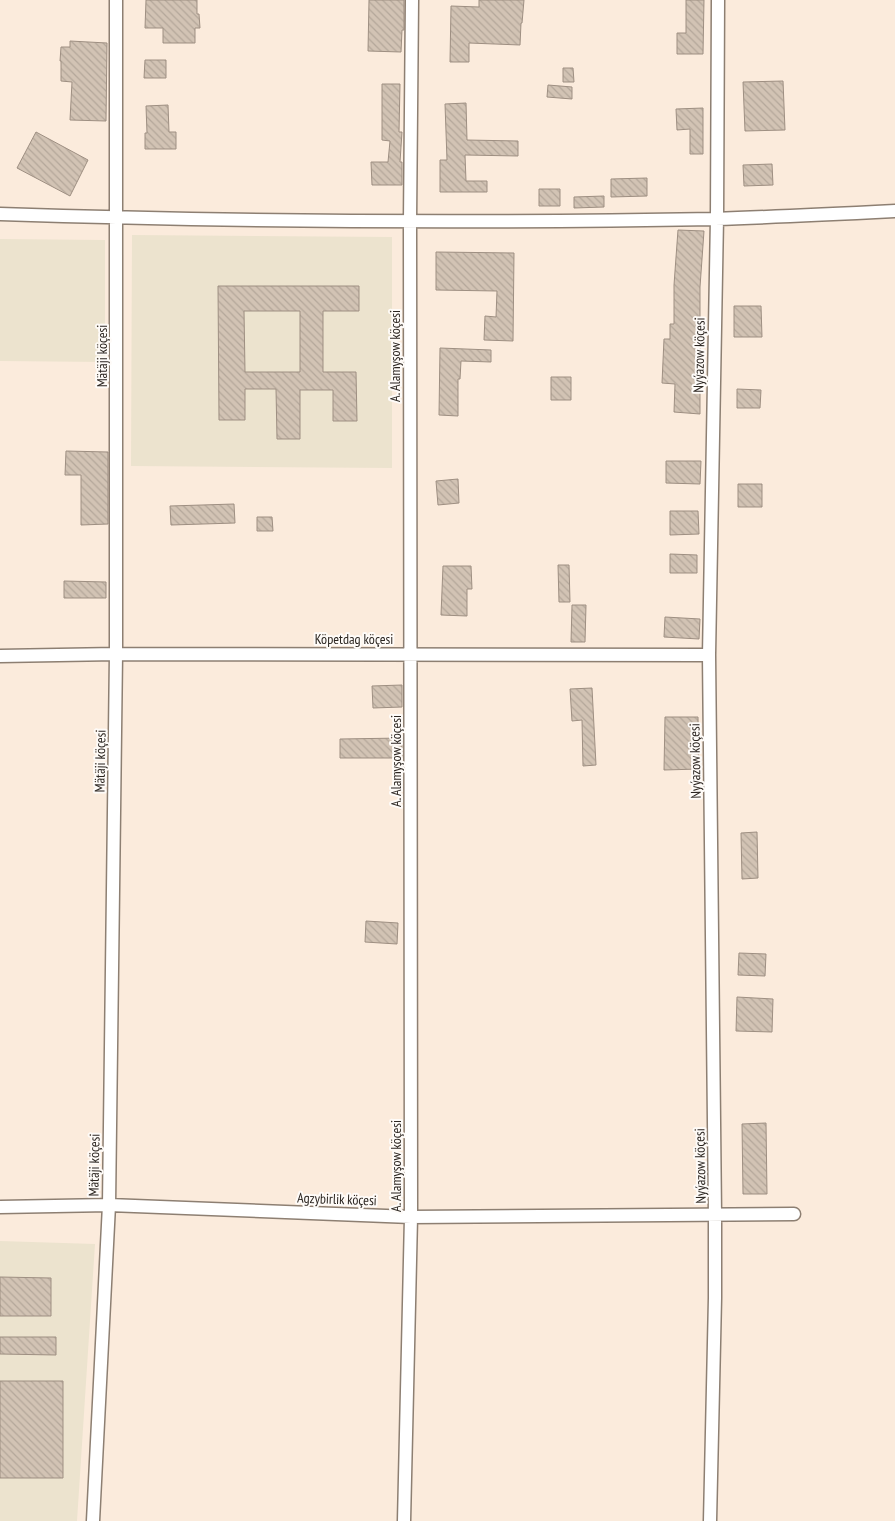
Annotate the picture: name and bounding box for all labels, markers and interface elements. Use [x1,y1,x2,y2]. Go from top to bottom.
street label: A. Alamyşow köçesi [386,310,404,402]
street label: Nyýazow köçesi [689,317,709,393]
street label: Mätäji köçesi [93,325,111,387]
street label: Köpetdag köçesi [315,630,393,648]
street label: A. Alamyşow köçesi [387,715,405,807]
street label: Nyýazow köçesi [685,723,705,799]
street label: Mätäji köçesi [90,730,110,792]
street label: A. Alamyşow köçesi [387,1120,405,1212]
street label: Nyýazow köçesi [690,1128,710,1204]
street label: Mätäji köçesi [84,1134,104,1196]
street label: Agzybirlik köçesi [297,1189,377,1209]

